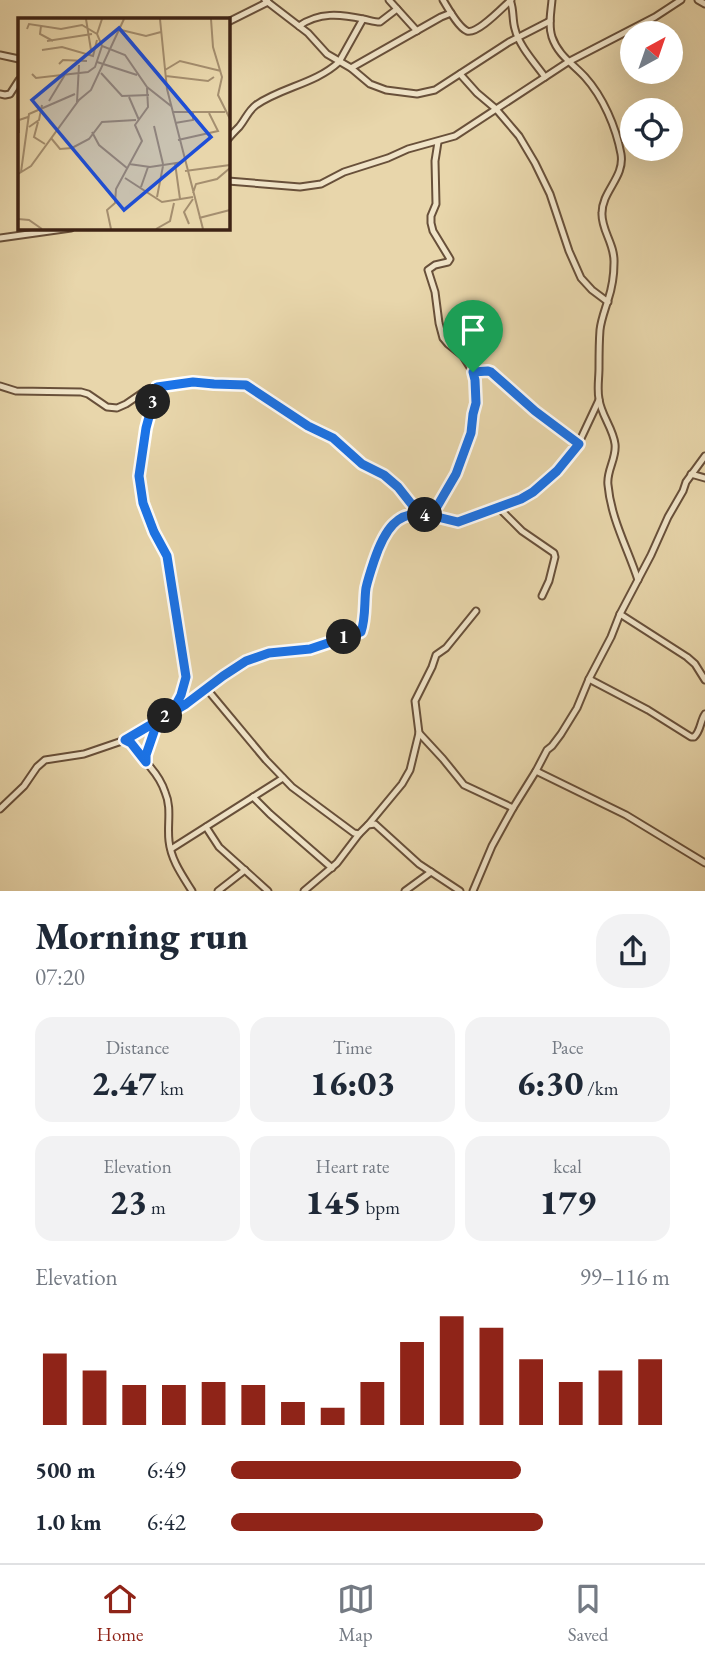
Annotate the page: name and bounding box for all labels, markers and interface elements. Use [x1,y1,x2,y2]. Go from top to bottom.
inset map [18,18,229,229]
north arrow [620,21,682,84]
map controls [620,21,683,161]
button: locate [620,98,683,161]
pin [443,300,503,372]
icon: arrive [454,311,492,349]
pin: 3 [136,384,170,420]
text: 3 [147,389,158,414]
pin: 4 [408,498,442,532]
text: 4 [419,502,430,527]
pin: 1 [326,620,362,654]
text: 1 [338,624,349,649]
pin: 2 [148,698,182,734]
text: 2 [159,703,170,728]
text: Morning run [35,911,248,960]
button: share [596,914,670,988]
text: 07:20 [35,962,85,992]
text: Distance [106,1035,169,1060]
text: Time [333,1035,372,1060]
text: Pace [552,1035,583,1060]
text: 2.47 [91,1060,157,1105]
text: 16:03 [310,1060,395,1105]
text: 6:30 [517,1060,583,1105]
text: km [157,1076,184,1101]
text: /km [583,1076,618,1101]
text: Elevation [103,1154,172,1179]
text: Heart rate [316,1154,389,1179]
text: kcal [553,1154,582,1179]
text: 23 [109,1179,147,1224]
text: 145 [305,1179,362,1224]
text: 179 [539,1179,596,1224]
text: m [147,1195,166,1220]
text: bpm [362,1195,400,1220]
text: Elevation [35,1262,118,1292]
text: 99–116 m [580,1262,670,1292]
text: 500 m [35,1455,96,1485]
text: 6:49 [147,1455,186,1485]
text: 1.0 km [35,1507,102,1537]
text: 6:42 [147,1507,186,1537]
tab: Home [97,1580,144,1647]
tab: Map [337,1580,375,1647]
tab: Saved [568,1580,608,1647]

